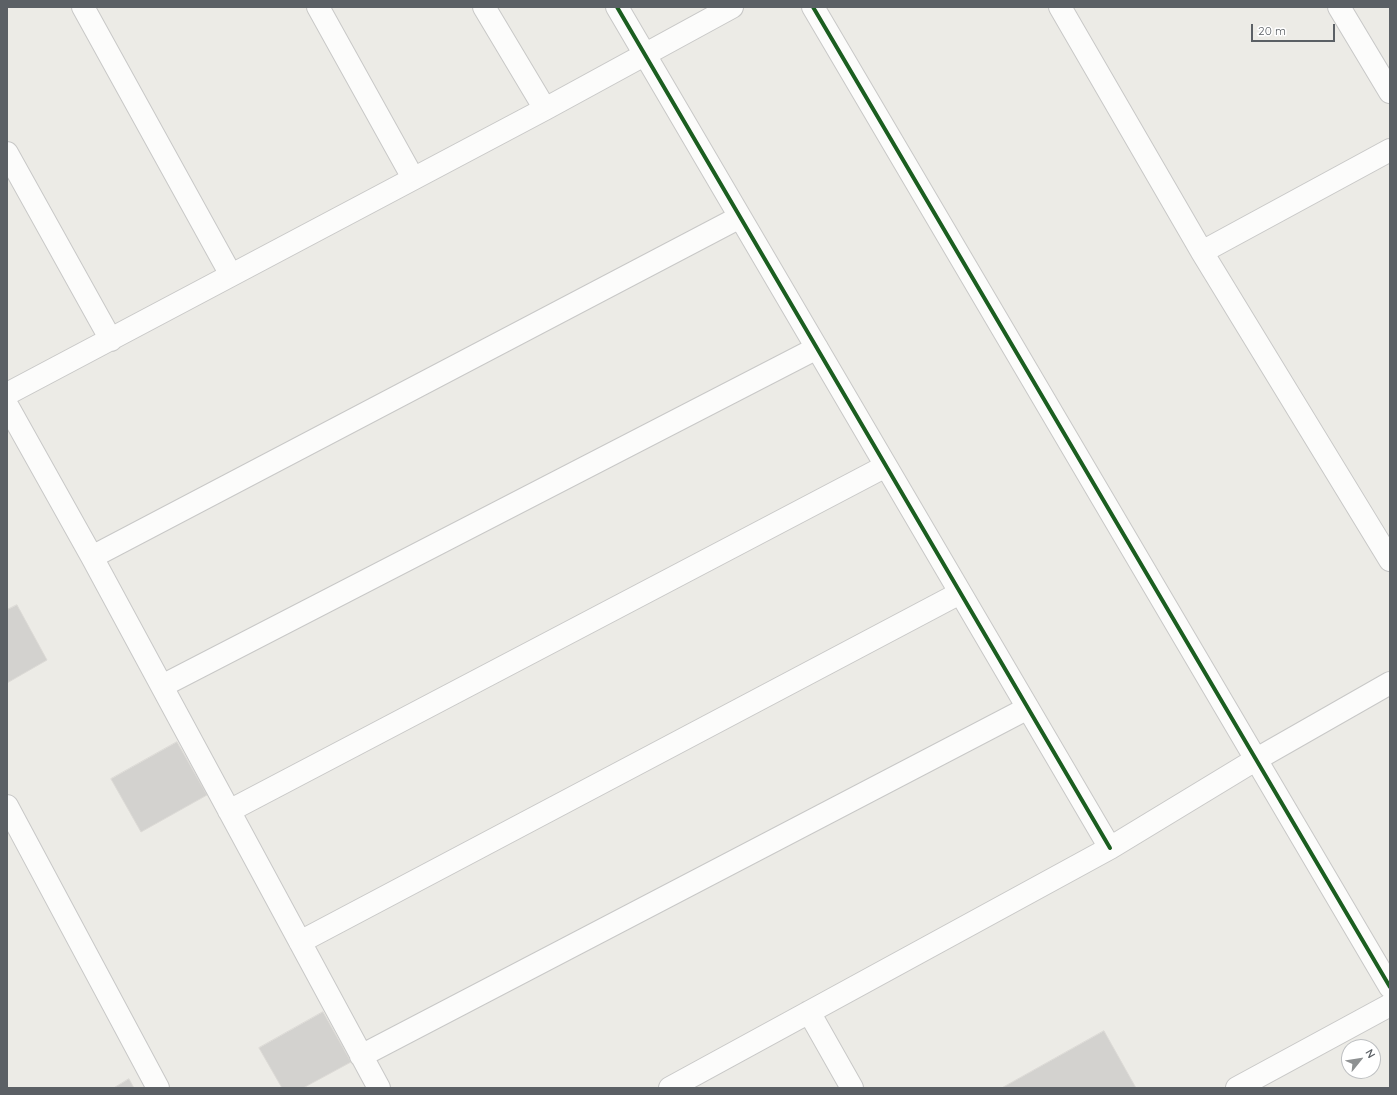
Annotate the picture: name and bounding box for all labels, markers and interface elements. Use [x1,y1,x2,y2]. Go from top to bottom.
scale bar [1253,16,1337,42]
text: 20 m [1258,23,1286,38]
north arrow [1341,1039,1381,1079]
text: N [1362,1046,1379,1061]

